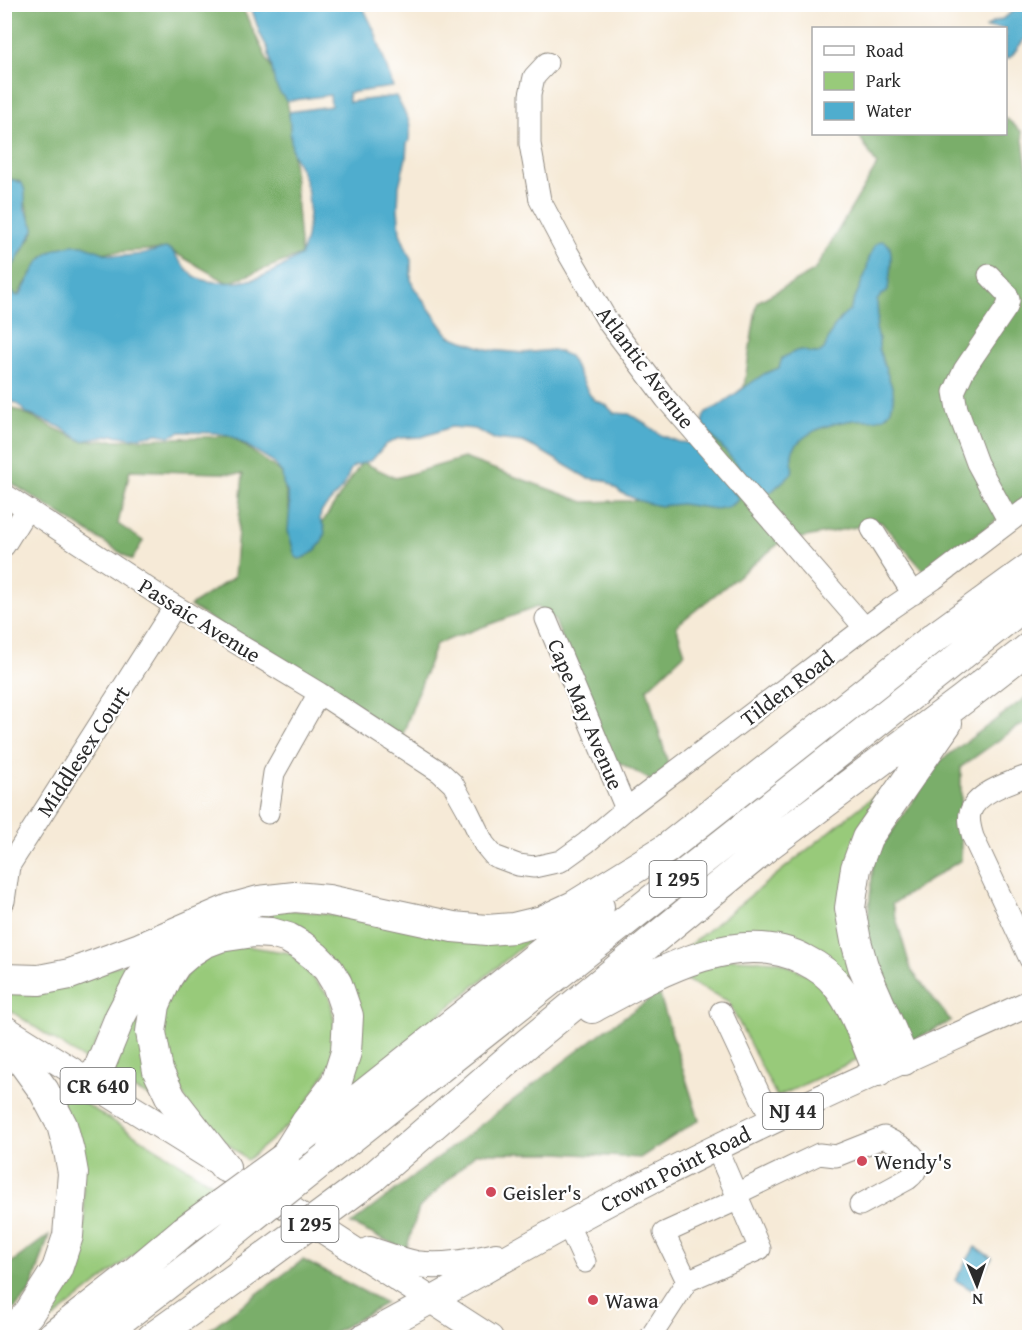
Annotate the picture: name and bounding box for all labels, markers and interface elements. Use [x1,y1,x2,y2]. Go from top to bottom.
legend [812,27,1007,135]
text: Road [866,37,904,64]
text: Park [866,67,902,94]
text: Water [866,97,912,124]
street label: Atlantic Avenue [589,299,703,435]
street label: Passaic Avenue [133,570,267,670]
street label: Cape May Avenue [540,634,632,794]
street label: Tilden Road [733,642,841,734]
street label: Middlesex Court [28,679,138,823]
road number: I 295 [650,861,706,897]
road number: CR 640 [60,1068,136,1104]
road number: NJ 44 [763,1093,823,1129]
street label: Crown Point Road [594,1117,756,1220]
place label: Wendy's [874,1145,952,1177]
marker: Wendy's [855,1154,869,1168]
place label: Geisler's [503,1176,581,1208]
marker: Geisler's [484,1185,498,1199]
road number: I 295 [282,1206,338,1242]
north arrow [947,1255,1007,1315]
place label: Wawa [605,1284,659,1316]
text: N [971,1288,983,1312]
marker: Wawa [586,1293,600,1307]

